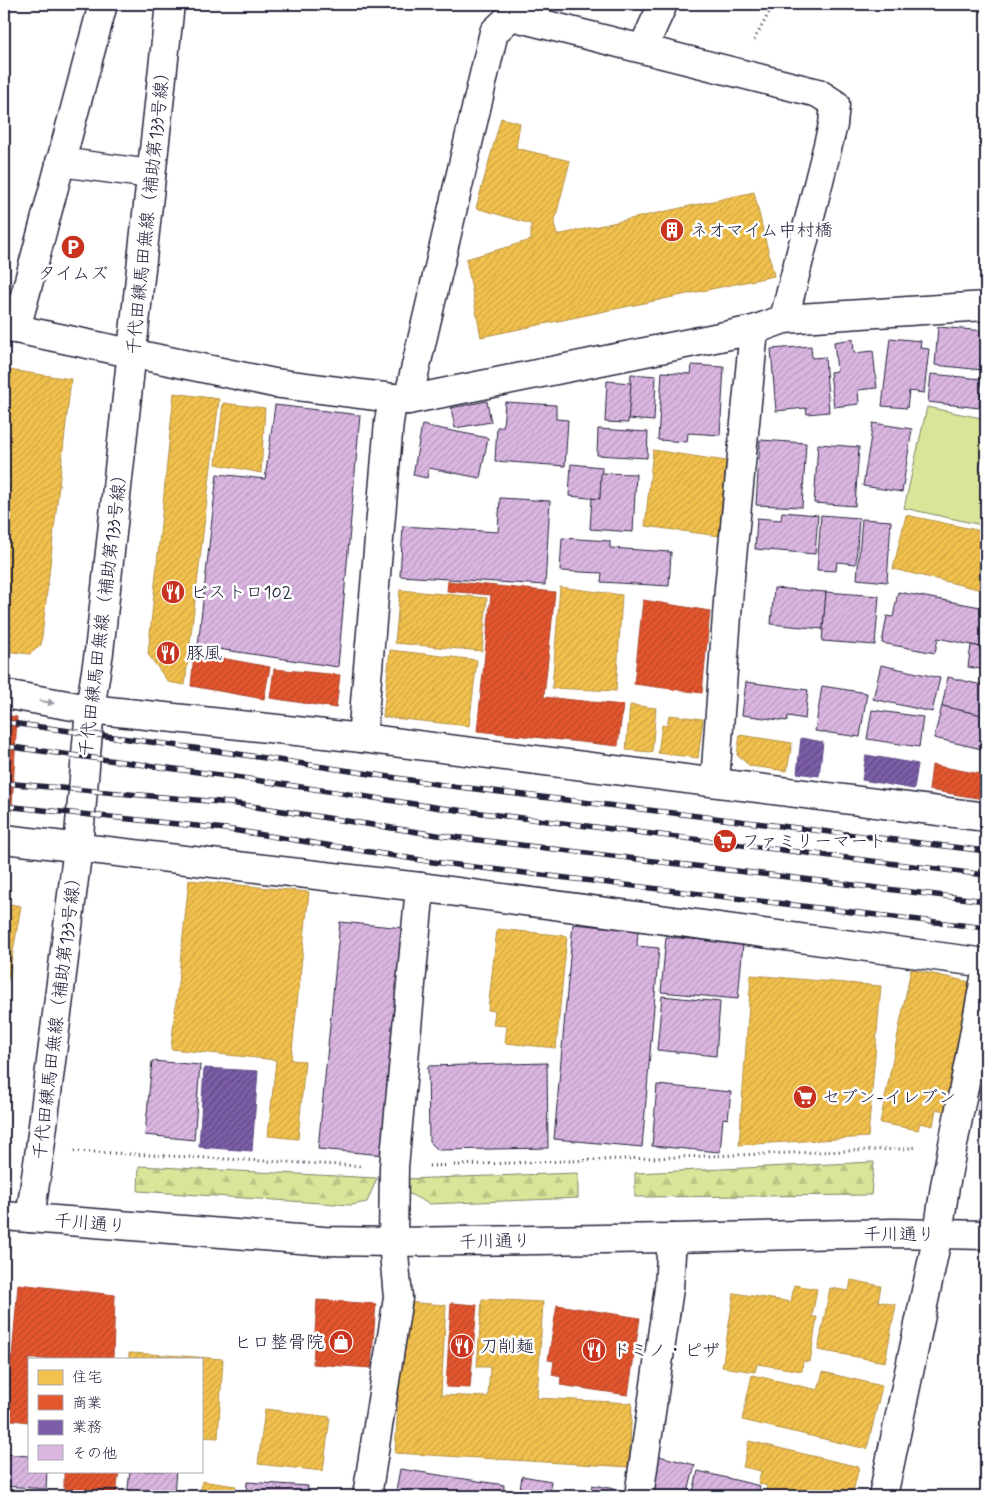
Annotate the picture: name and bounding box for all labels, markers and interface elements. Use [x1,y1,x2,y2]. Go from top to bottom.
street label: 千代田練馬田無線（補助第133号線） [122,62,176,356]
building icon: ネオマイム中村橋 [659,217,685,243]
place label: ネオマイム中村橋 [690,219,833,243]
parking icon: タイムズ [60,234,86,260]
place label: タイムズ [38,262,108,286]
street label: 千代田練馬田無線（補助第133号線） [74,464,134,758]
restaurant icon: ビストロ102 [160,579,186,605]
place label: ビストロ102 [190,581,293,605]
restaurant icon: 豚風 [155,640,181,666]
place label: 豚風 [186,642,222,666]
one-way arrow [39,698,55,706]
supermarket icon: ファミリーマート [712,828,738,854]
place label: ファミリーマート [742,830,886,854]
street label: 千代田練馬田無線（補助第133号線） [28,867,88,1161]
supermarket icon: セブン-イレブン [792,1084,818,1110]
place label: セブン-イレブン [822,1086,956,1110]
street label: 千川通り [53,1209,127,1239]
street label: 千川通り [863,1223,935,1247]
street label: 千川通り [459,1229,531,1255]
shop icon: ヒロ整骨院 [328,1329,354,1355]
place label: ヒロ整骨院 [234,1331,324,1355]
restaurant icon: 刀削麺 [449,1333,475,1359]
place label: 刀削麺 [480,1335,534,1359]
restaurant icon: ドミノ・ピザ [581,1337,607,1363]
place label: ドミノ・ピザ [612,1339,720,1363]
legend [28,1358,202,1472]
text: 住宅 [72,1368,102,1388]
text: 商業 [72,1394,102,1414]
text: 業務 [72,1418,102,1438]
text: その他 [72,1444,117,1464]

